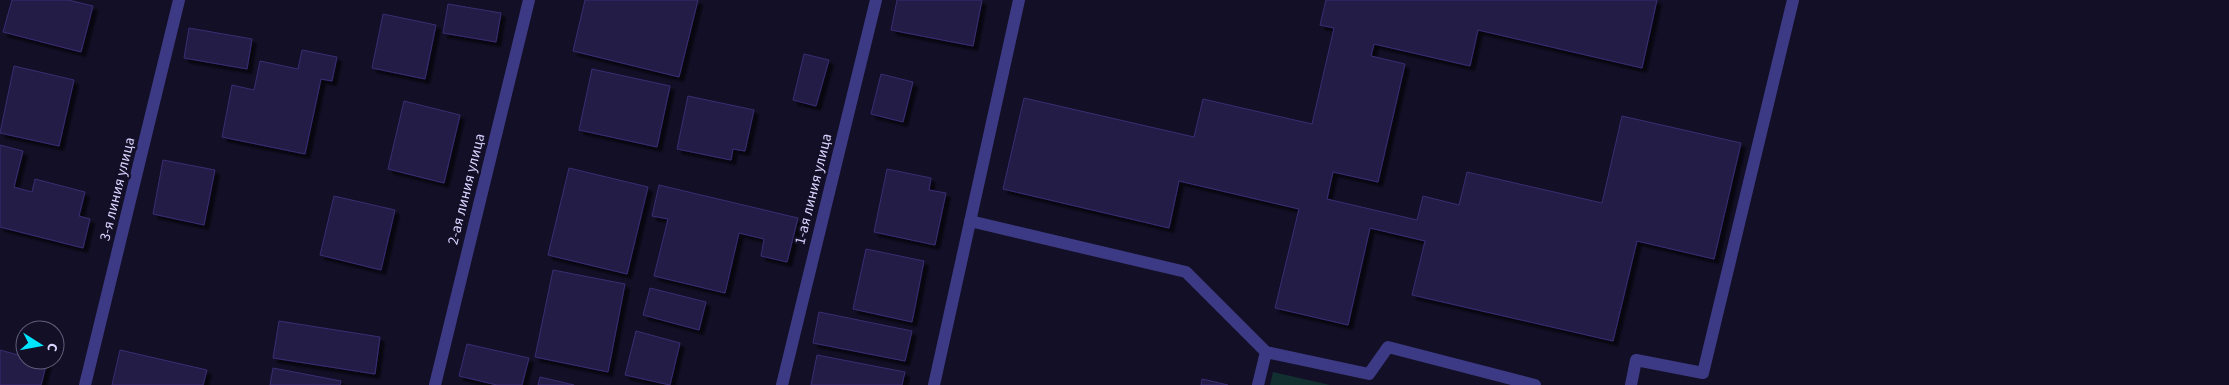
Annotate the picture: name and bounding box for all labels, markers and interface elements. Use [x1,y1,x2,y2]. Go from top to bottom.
street label: 2-ая линия улица [443,131,490,247]
street label: 1-ая линия улица [790,131,837,247]
street label: 3-я линия улица [94,135,141,243]
north arrow [15,320,65,370]
text: С [41,341,62,353]

